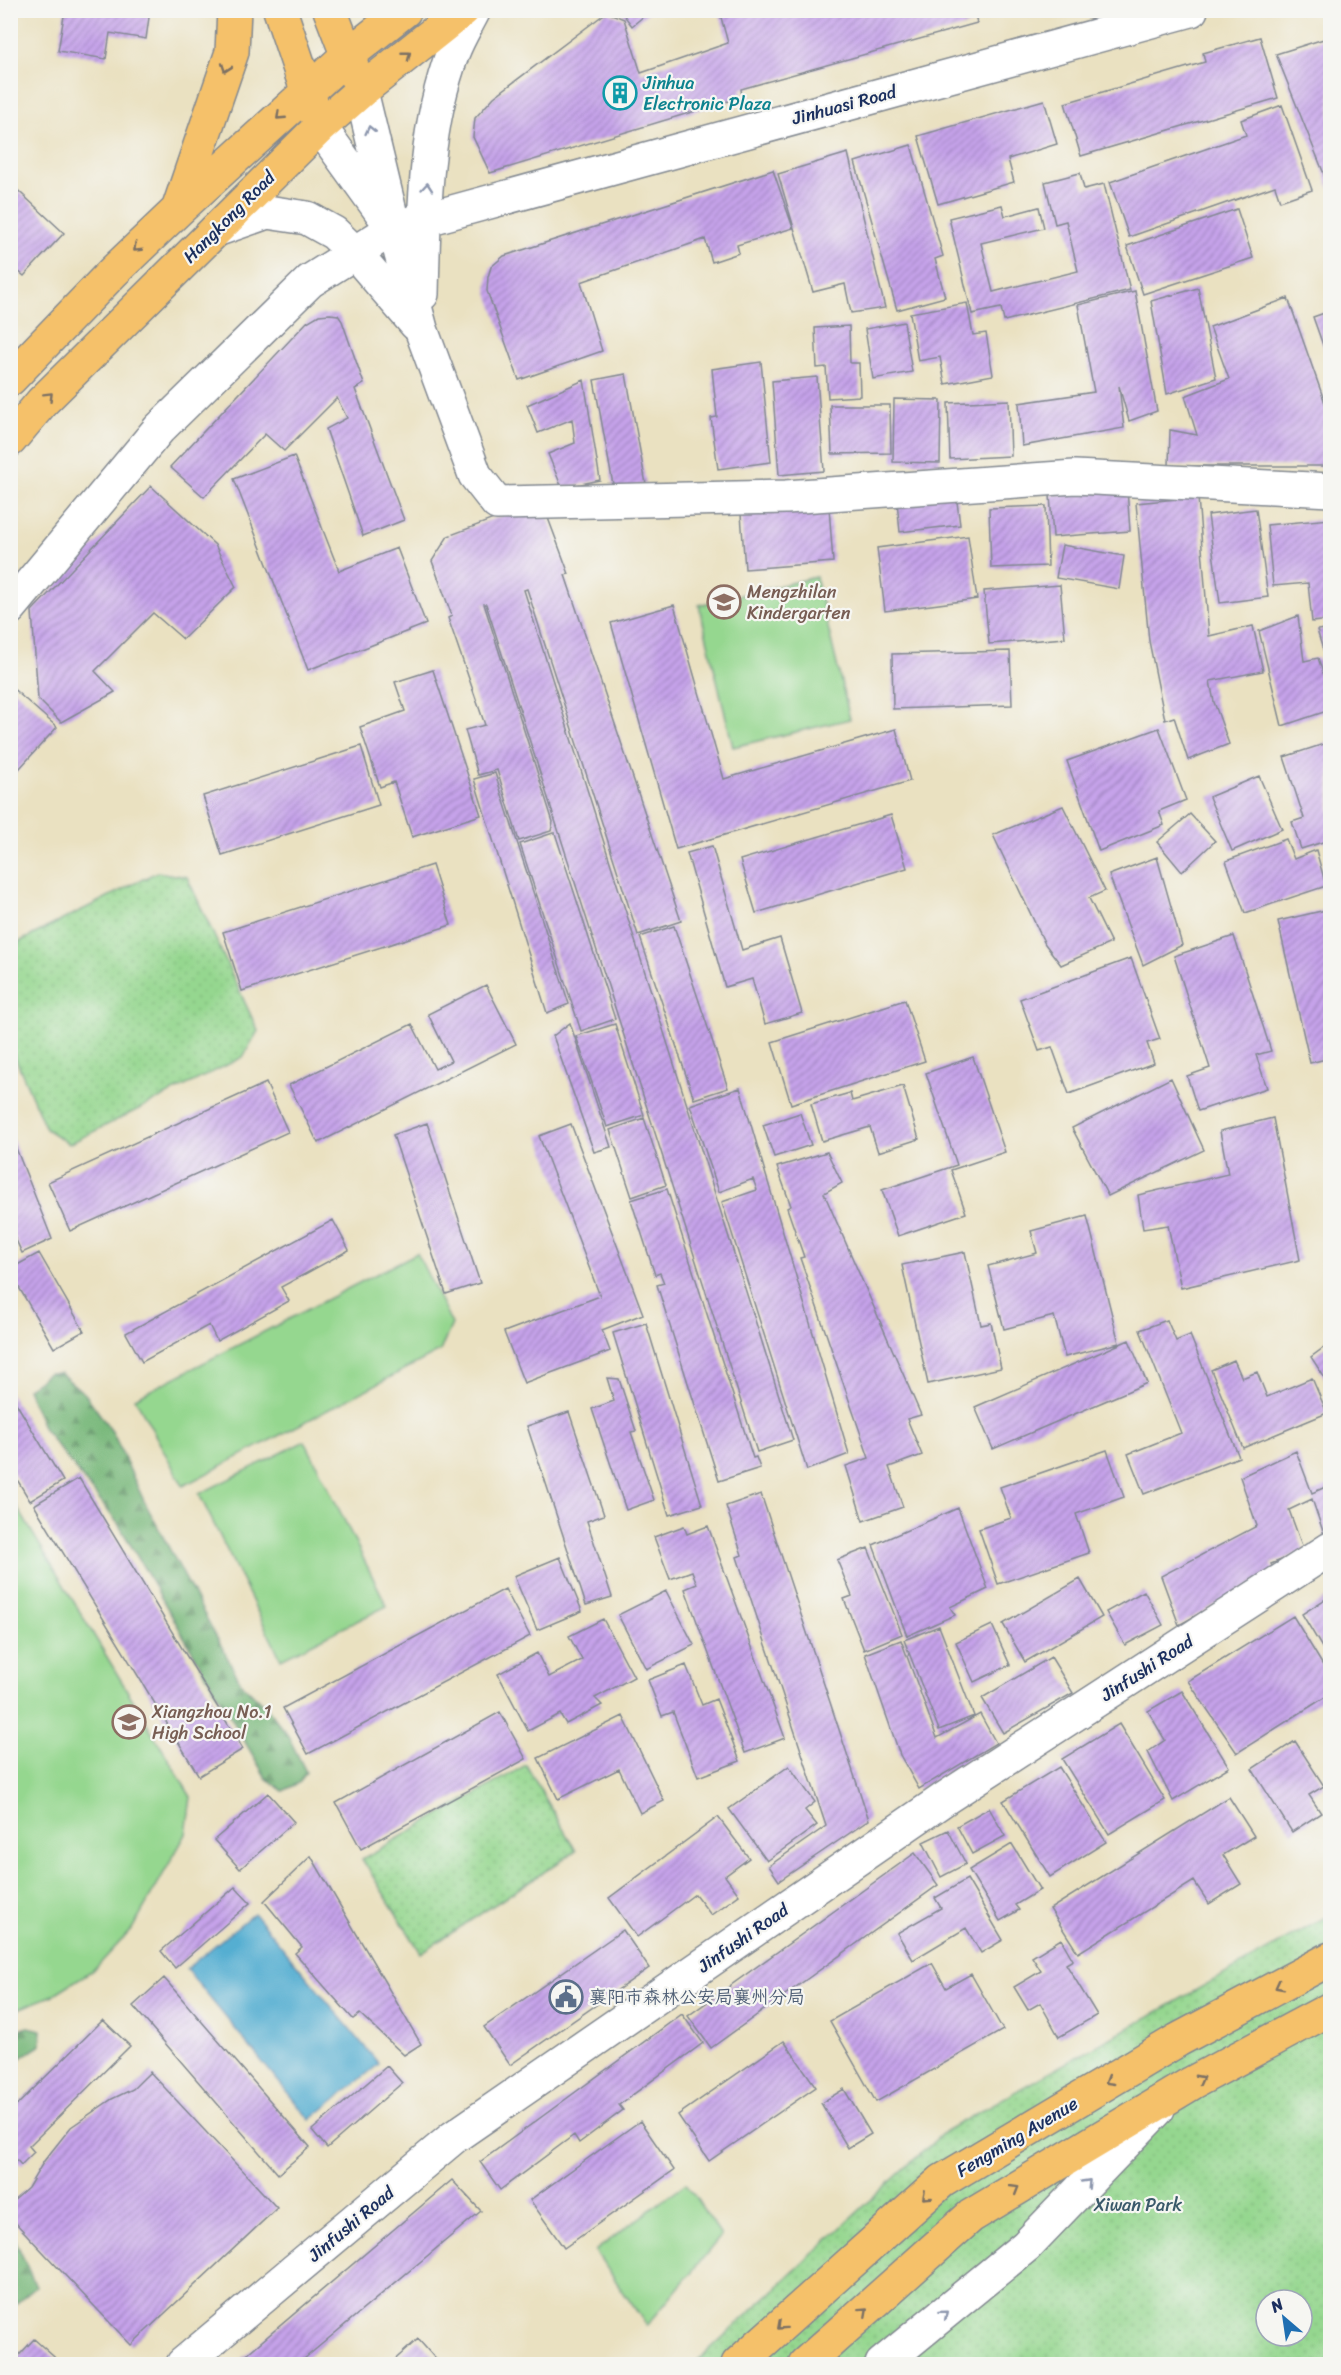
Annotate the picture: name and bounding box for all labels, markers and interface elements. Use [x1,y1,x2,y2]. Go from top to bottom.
one-way arrow [400,52,411,63]
one-way arrow [221,62,234,73]
place label: Jinhua Electronic Plaza [642,67,772,120]
building icon: Jinhua Electronic Plaza [602,75,638,111]
street label: Jinhuasi Road [787,75,901,135]
one-way arrow [277,109,287,120]
one-way arrow [365,126,378,136]
street label: Hangkong Road [175,162,284,271]
one-way arrow [420,182,433,191]
one-way arrow [134,241,145,252]
one-way arrow [41,392,52,403]
place label: Mengzhilan Kindergarten [747,576,851,629]
school or university icon: Mengzhilan Kindergarten [706,584,742,620]
street label: Jinfushi Road [1093,1625,1201,1711]
place label: Xiangzhou No.1 High School [151,1696,272,1749]
school or university icon: Xiangzhou No.1 High School [111,1704,147,1740]
street label: Jinfushi Road [690,1894,797,1982]
public building icon: 襄阳市森林公安局襄州分局 [548,1979,584,2015]
one-way arrow [1274,1979,1285,1990]
place label: 襄阳市森林公安局襄州分局 [589,1981,805,2013]
one-way arrow [1105,2074,1115,2086]
one-way arrow [1194,2075,1205,2086]
street label: Fengming Avenue [950,2088,1084,2186]
street label: Jinfushi Road [299,2177,403,2271]
one-way arrow [1080,2179,1091,2190]
one-way arrow [1009,2185,1019,2197]
one-way arrow [922,2189,933,2200]
park label: Xiwan Park [1093,2189,1183,2221]
north arrow [1254,2288,1314,2348]
text: N [1264,2290,1290,2321]
one-way arrow [857,2307,868,2318]
one-way arrow [937,2310,948,2321]
one-way arrow [777,2319,788,2330]

